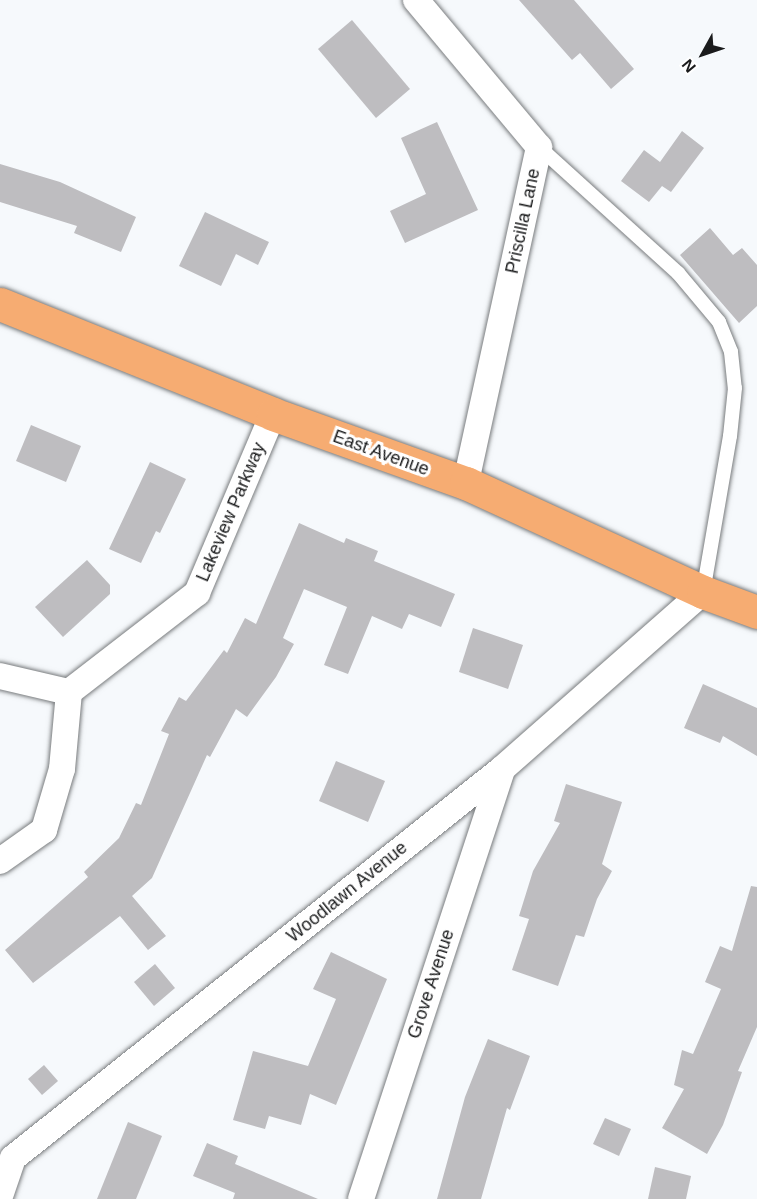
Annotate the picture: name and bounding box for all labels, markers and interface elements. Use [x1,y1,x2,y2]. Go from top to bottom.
north arrow [673,24,733,84]
text: N [679,56,699,76]
street label: Priscilla Lane [501,166,545,276]
street label: East Avenue [330,425,432,481]
street label: Lakeview Parkway [192,439,270,585]
street label: Woodlawn Avenue [282,837,412,947]
street label: Grove Avenue [403,926,459,1042]

